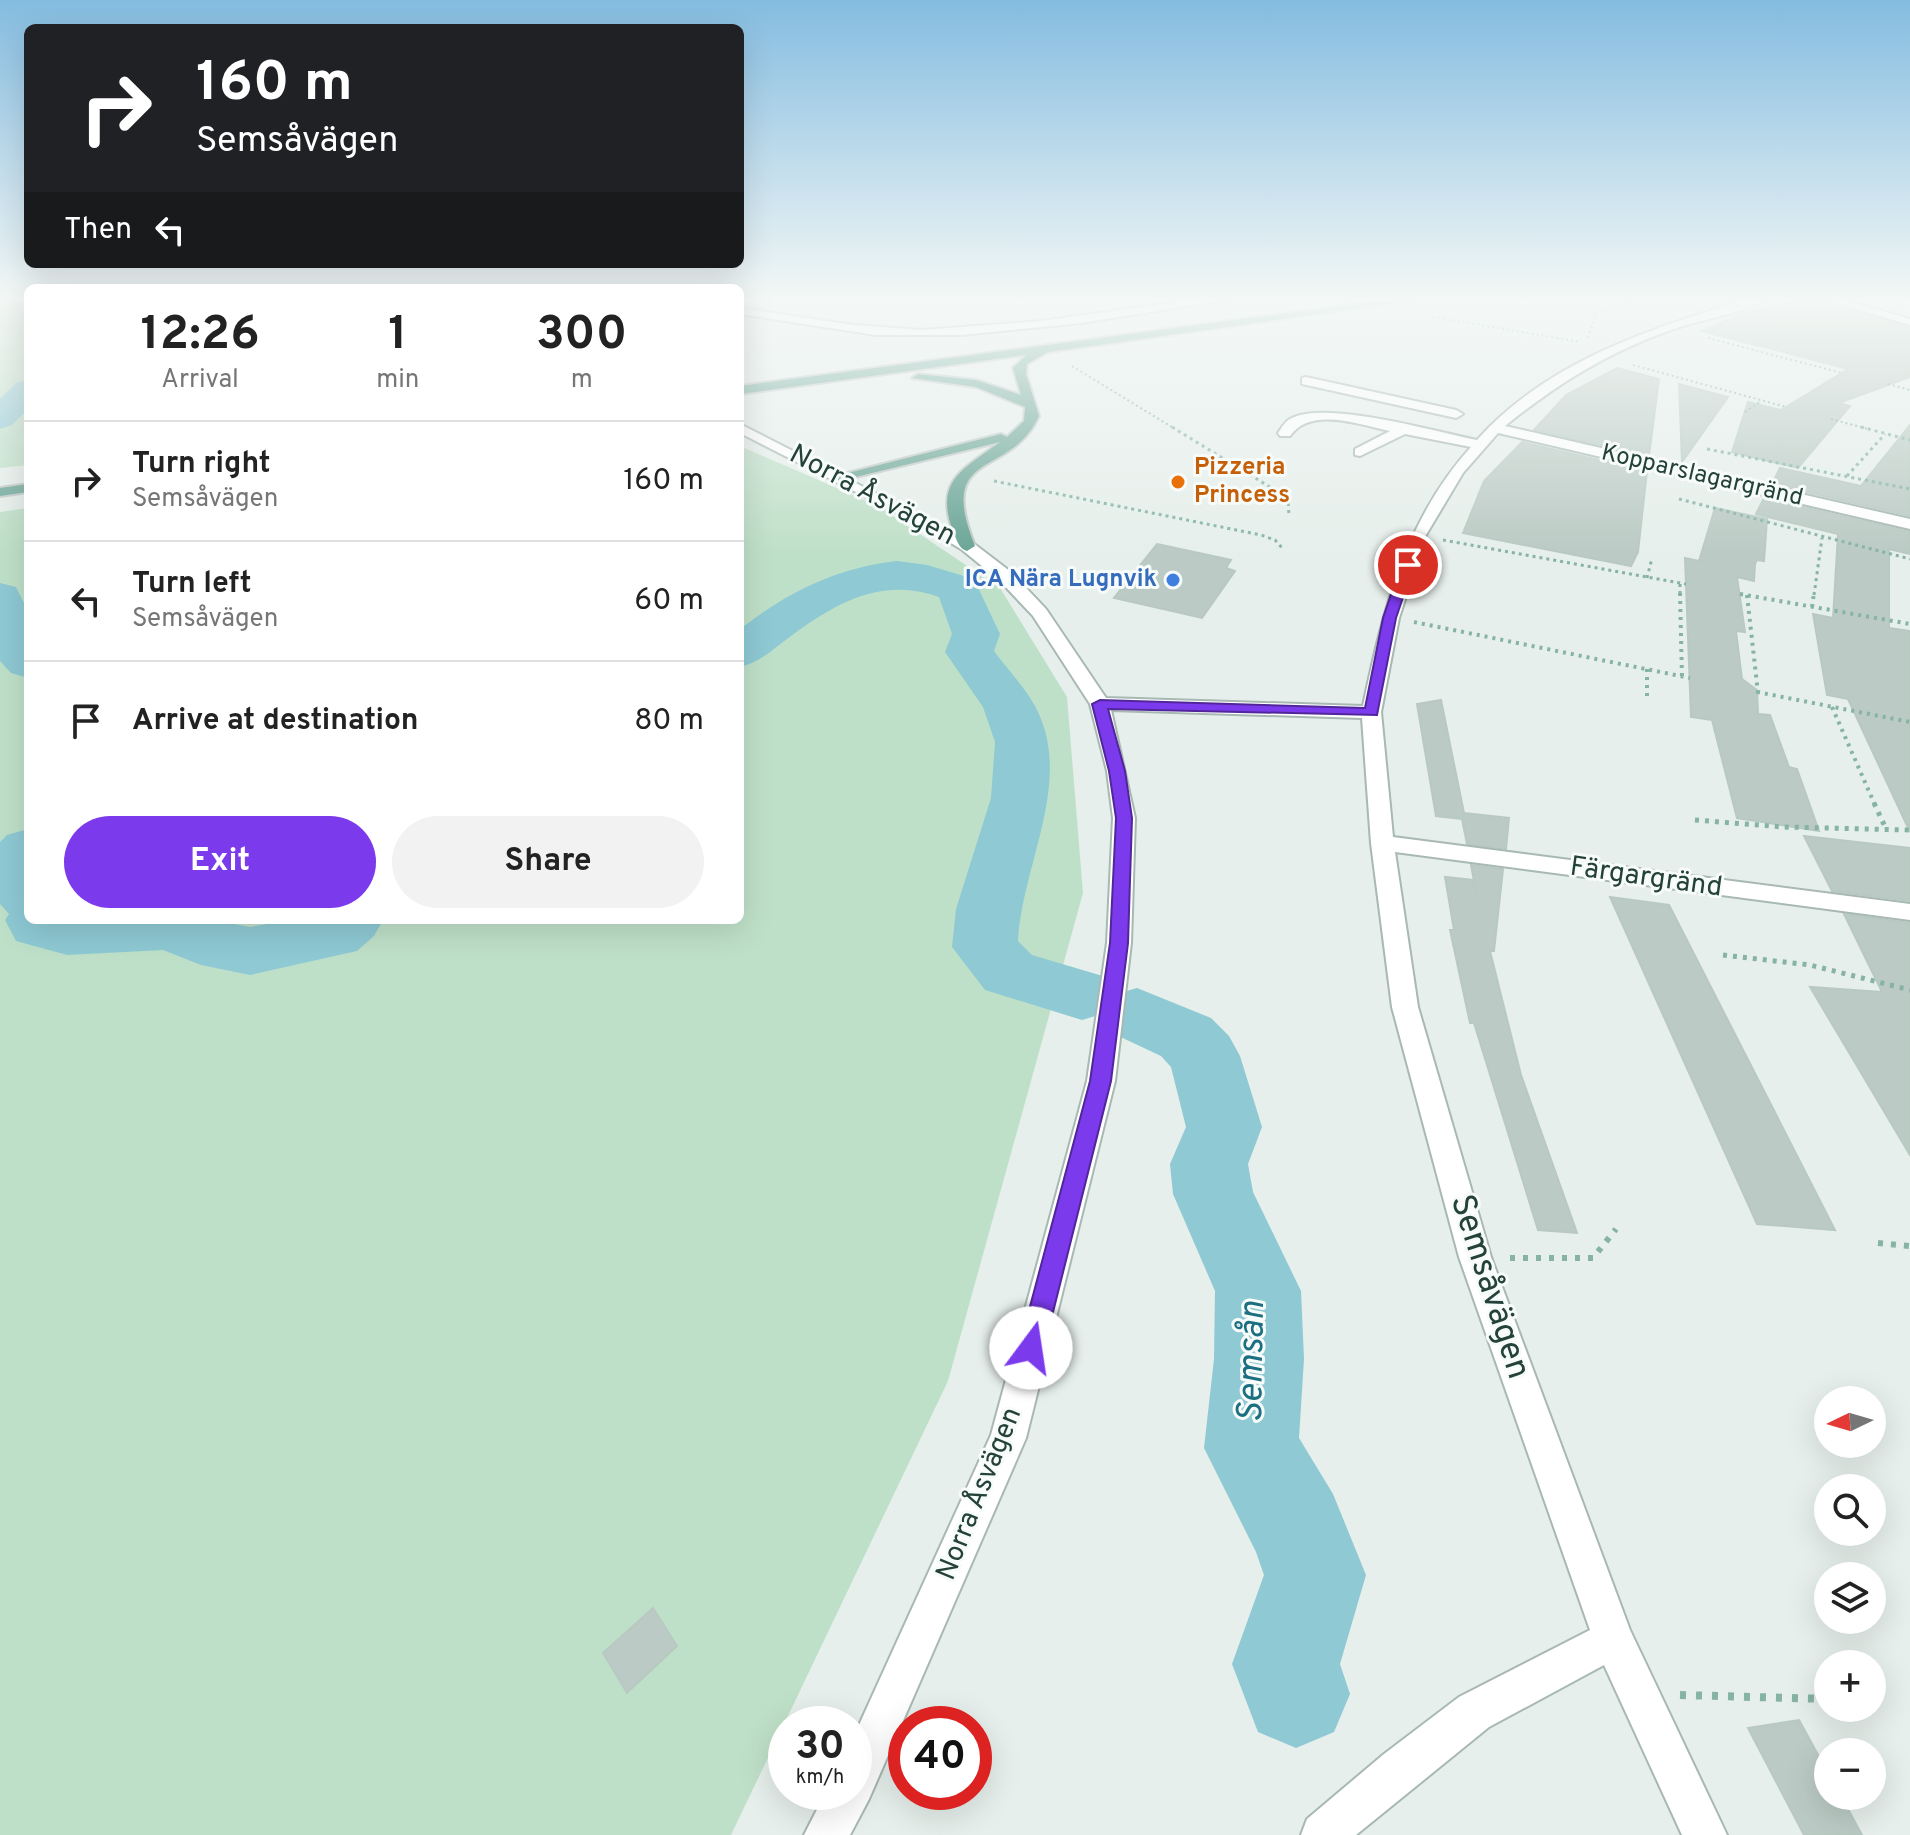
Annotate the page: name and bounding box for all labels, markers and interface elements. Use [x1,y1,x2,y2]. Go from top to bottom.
text: 160 m [196,50,353,120]
icon: right [64,56,168,160]
text: Semsåvägen [196,119,399,165]
icon: left [148,208,192,252]
text: Then [64,212,132,249]
text: 12:26 [141,306,260,366]
text: 1 [388,306,407,366]
text: 300 [536,306,627,366]
text: Arrival [161,364,239,397]
text: min [376,364,420,397]
text: m [571,364,593,397]
street label: Norra Åsvägen [783,437,961,555]
street label: Kopparslagargränd [1598,438,1806,514]
text: Turn right [132,446,270,483]
place label: Pizzeria Princess [1194,453,1290,511]
icon: right [64,459,108,503]
text: 160 m [623,463,704,500]
marker: Pizzeria Princess [1169,473,1187,491]
text: Semsåvägen [132,483,278,516]
pin [1374,531,1442,599]
icon: arrive [1386,543,1430,587]
place label: ICA Nära Lugnvik [965,565,1157,595]
text: Turn left [132,566,252,603]
marker: ICA Nära Lugnvik [1164,571,1182,589]
icon: left [64,579,108,623]
text: 60 m [634,583,704,620]
text: Semsåvägen [132,603,278,636]
icon: arrive [64,699,108,743]
text: Arrive at destination [132,703,418,740]
text: 80 m [634,703,704,740]
button: Exit [64,816,376,908]
button: Share [392,816,704,908]
street label: Färgargränd [1567,849,1725,907]
street label: Semsåvägen [1439,1189,1539,1385]
water label: Semsån [1229,1300,1277,1423]
position arrow [989,1306,1073,1390]
north arrow [1814,1386,1886,1458]
map controls [1814,1386,1886,1810]
street label: Norra Åsvägen [929,1402,1031,1586]
button: search [1814,1474,1886,1546]
button: layers [1814,1562,1886,1634]
button: + [1814,1650,1886,1722]
speed limit sign: 40 [888,1706,992,1810]
text: 30 [795,1723,845,1773]
button: − [1814,1738,1886,1810]
text: km/h [796,1765,844,1791]

